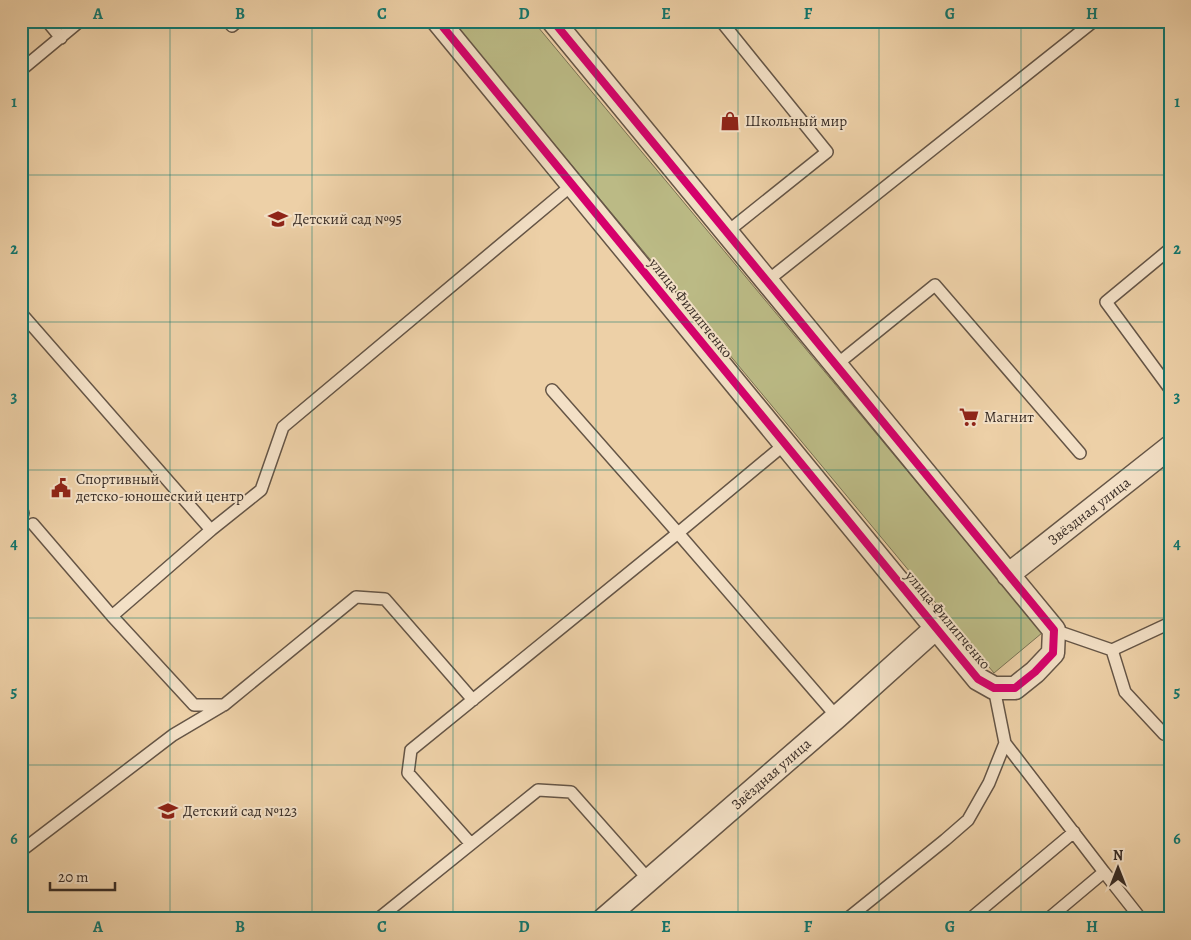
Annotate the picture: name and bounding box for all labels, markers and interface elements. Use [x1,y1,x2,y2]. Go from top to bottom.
text: A [92,3,104,25]
text: B [235,3,245,25]
text: C [377,3,387,25]
text: D [518,3,530,25]
text: E [661,3,671,25]
text: F [804,3,813,25]
text: G [945,3,955,25]
text: H [1086,3,1098,25]
text: 1 [11,91,17,113]
text: 1 [1174,91,1180,113]
shop icon: Школьный мир [719,110,741,132]
place label: Школьный мир [745,111,847,131]
school or university icon: Детский сад №95 [267,208,289,230]
place label: Детский сад №95 [293,209,402,229]
text: 2 [10,238,18,260]
text: 2 [1173,238,1181,260]
street label: улица Филипченко [644,253,738,362]
text: 3 [11,386,18,408]
text: 3 [1174,386,1181,408]
supermarket icon: Магнит [958,406,980,428]
place label: Магнит [984,407,1034,427]
place label: Спортивный детско-юношеский центр [75,469,244,506]
street label: Звёздная улица [1044,472,1134,550]
public building icon: Спортивный детско-юношеский центр [50,477,72,499]
text: 4 [10,533,18,555]
text: 4 [1173,533,1181,555]
street label: улица Филипченко [900,566,995,674]
text: 5 [11,681,18,703]
text: 5 [1174,681,1181,703]
street label: Звёздная улица [727,734,815,814]
school or university icon: Детский сад №123 [157,800,179,822]
place label: Детский сад №123 [183,801,297,821]
text: 6 [10,828,18,850]
text: 6 [1173,828,1181,850]
north arrow [1094,842,1144,892]
text: N [1113,846,1123,865]
scale bar [50,860,115,892]
text: 20 m [58,867,89,887]
text: A [92,916,104,938]
text: B [235,916,245,938]
text: C [377,916,387,938]
text: D [518,916,530,938]
text: E [661,916,671,938]
text: F [804,916,813,938]
text: G [945,916,955,938]
text: H [1086,916,1098,938]

